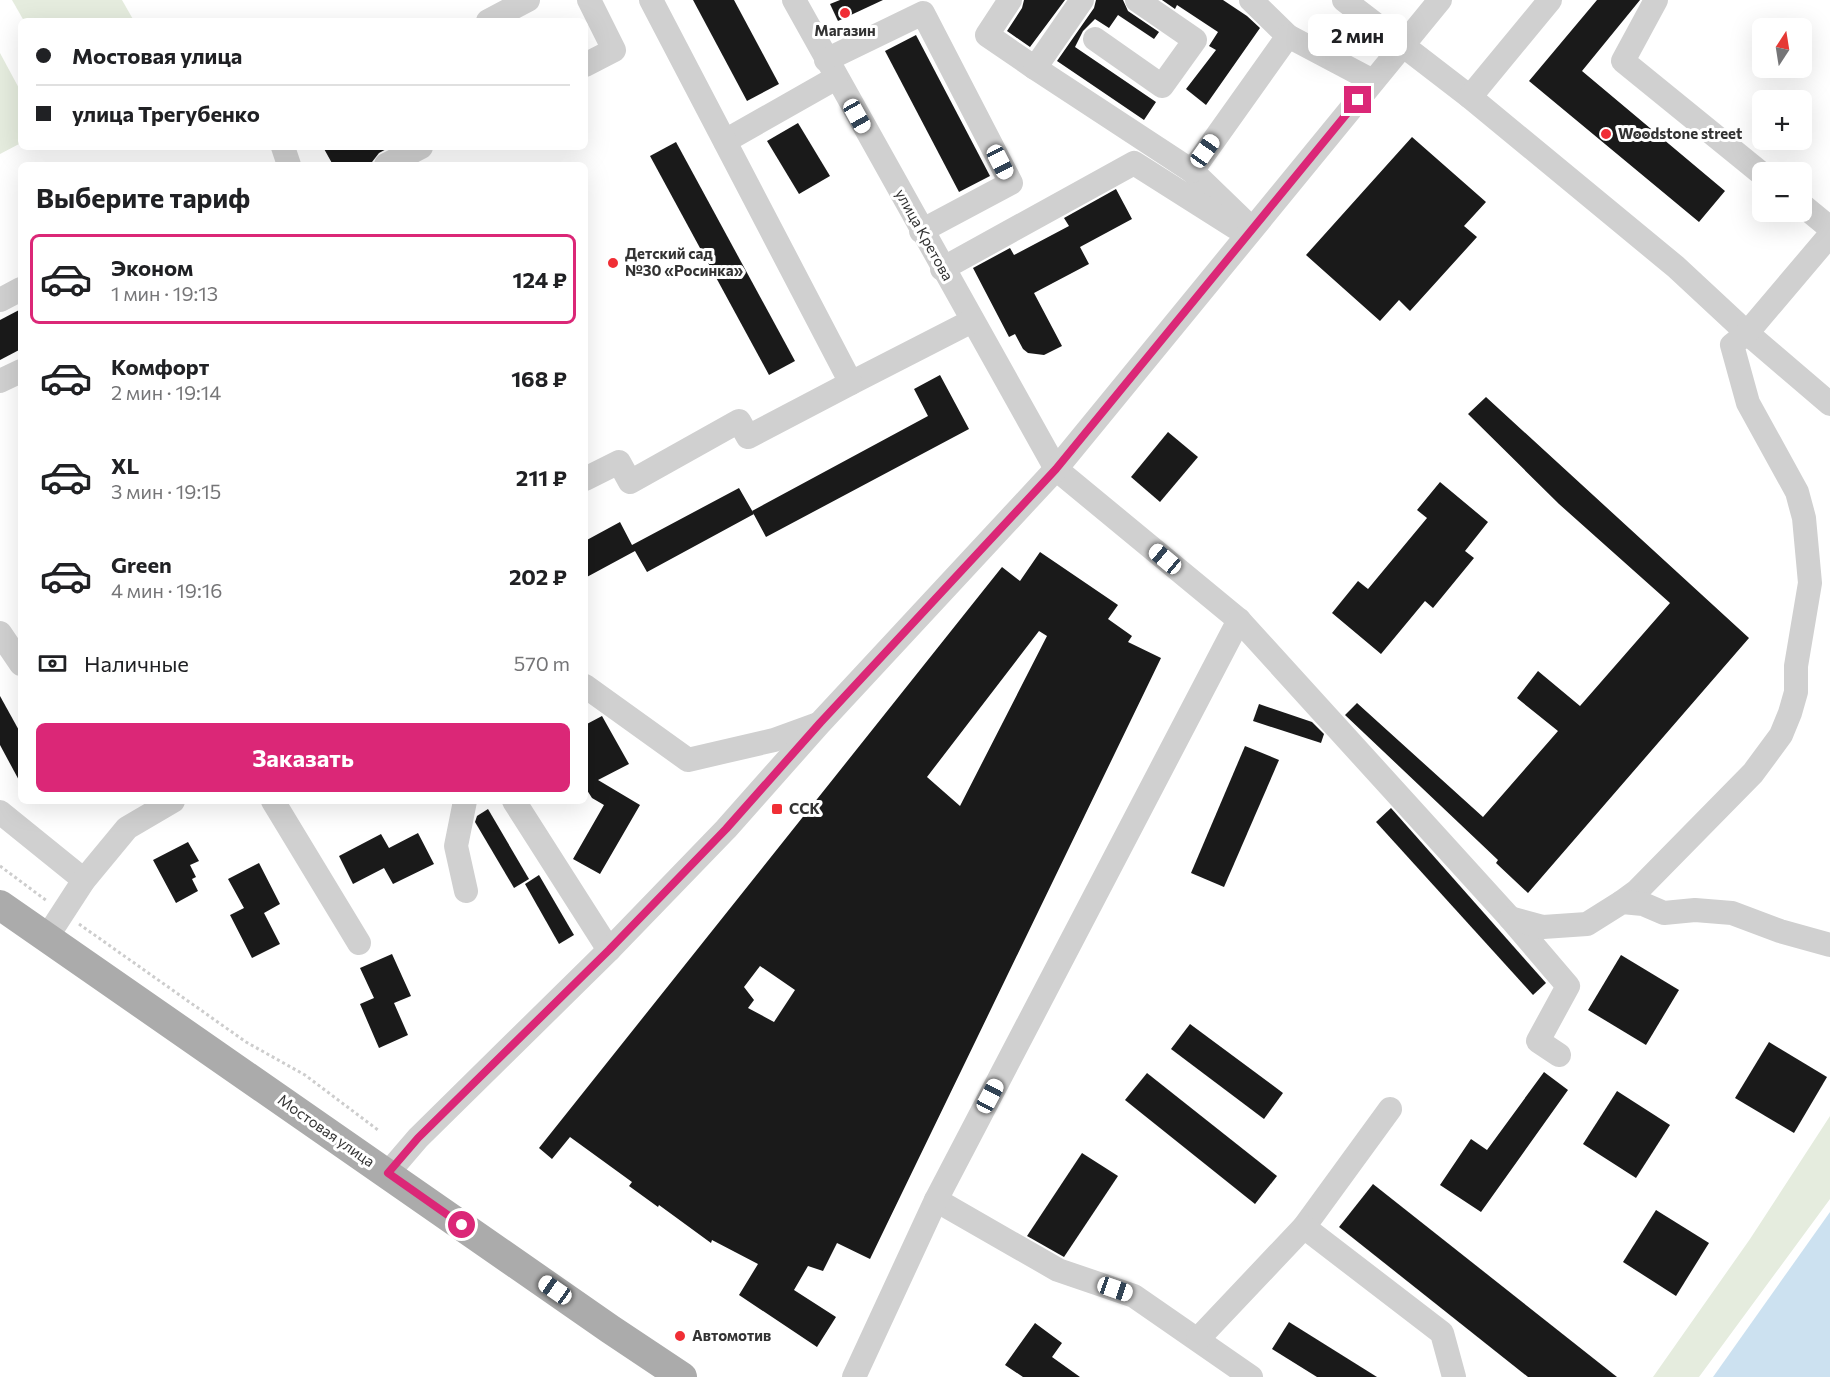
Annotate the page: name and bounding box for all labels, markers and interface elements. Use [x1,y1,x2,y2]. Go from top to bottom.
marker: Магазин [838,6,852,20]
callout: 2 мин [1308,13,1408,55]
north arrow [1752,18,1812,78]
map controls [1752,18,1812,222]
place label: Магазин [814,21,876,39]
text: 2 мин [1331,23,1384,47]
text: Мостовая улица [72,42,242,69]
route end [1344,86,1371,113]
button: + [1752,90,1812,150]
car [840,96,874,136]
text: улица Трегубенко [72,100,260,127]
place label: Woodstone street [1618,124,1742,142]
marker: Woodstone street [1599,127,1613,141]
car [1187,131,1223,171]
car [984,142,1016,182]
button: − [1752,162,1812,222]
text: Выберите тариф [36,181,250,214]
street label: улица Кретова [892,185,958,284]
place label: Детский сад №30 «Росинка» [625,244,744,279]
icon: car [39,252,93,306]
text: Эконом [111,254,193,281]
marker: Детский сад №30 «Росинка» [606,256,620,270]
text: 124 ₽ [513,266,567,293]
text: 1 мин · 19:13 [111,281,218,305]
icon: car [39,351,93,405]
text: Комфорт [111,353,209,380]
text: 168 ₽ [511,365,567,392]
text: 2 мин · 19:14 [111,380,221,404]
icon: car [39,450,93,504]
text: XL [111,452,139,479]
text: 211 ₽ [516,464,567,491]
text: 3 мин · 19:15 [111,479,221,503]
car [1145,541,1185,577]
icon: car [39,549,93,603]
text: Green [111,551,172,578]
text: 202 ₽ [509,563,567,590]
text: 4 мин · 19:16 [111,578,222,602]
icon: cash [36,647,69,680]
text: Наличные [84,650,189,677]
text: 570 m [514,651,570,675]
button: Заказать [36,723,570,792]
place label: ССК [789,799,821,817]
marker: ССК [770,802,784,816]
car [974,1076,1006,1116]
street label: Мостовая улица [275,1090,378,1170]
route start [448,1211,475,1238]
car [535,1272,575,1308]
car [1095,1275,1135,1303]
place label: Автомотив [692,1326,771,1344]
marker: Автомотив [673,1329,687,1343]

